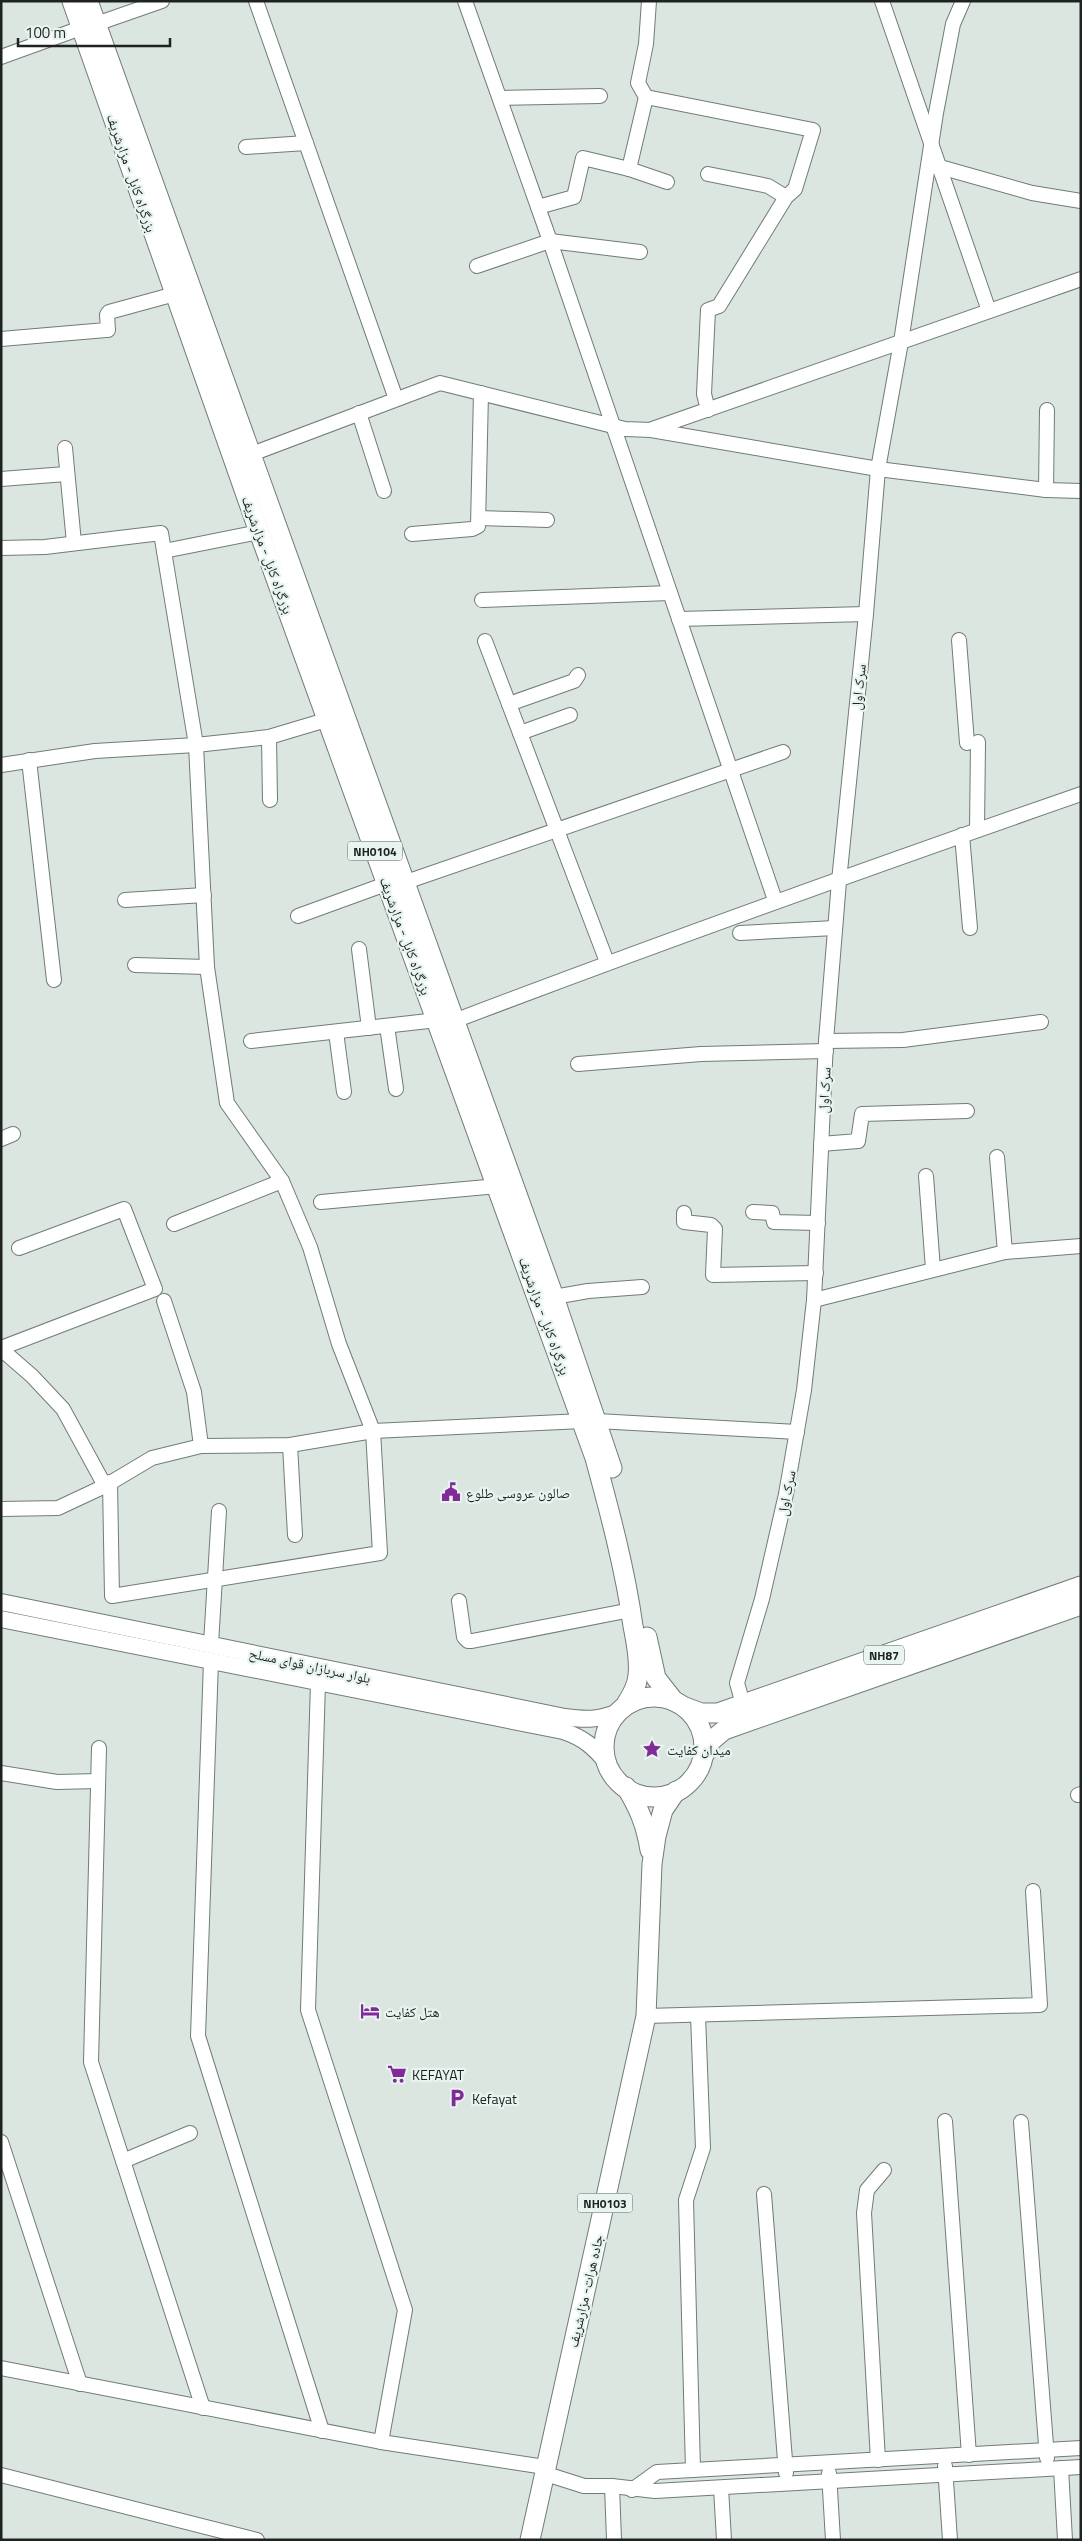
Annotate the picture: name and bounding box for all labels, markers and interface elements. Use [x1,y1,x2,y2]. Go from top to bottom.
scale bar [18,15,170,47]
text: 100 m [25,21,66,44]
street label: بزرگراه کابل - مزارشریف [102,111,162,235]
street label: بزرگراه کابل - مزارشریف [237,493,299,617]
street label: سرک اول [845,663,871,711]
road number: NH0104 [348,841,402,860]
street label: بزرگراه کابل - مزارشریف [375,874,437,998]
street label: سرک اول [812,1066,836,1114]
street label: بزرگراه کابل - مزارشریف [514,1254,576,1378]
street label: سرک اول [771,1468,801,1518]
public building icon: صالون عروسی طلوع [440,1481,462,1503]
place label: صالون عروسی طلوع [466,1482,570,1503]
street label: بلوار سربازان قوای مسلح [247,1642,373,1688]
road number: NH87 [864,1646,904,1664]
place icon: میدان کفایت [641,1738,663,1760]
place label: میدان کفایت [667,1739,731,1760]
hotel icon: هتل کفایت [359,2000,381,2022]
place label: هتل کفایت [385,2001,440,2022]
supermarket icon: KEFAYAT [386,2063,408,2085]
place label: KEFAYAT [412,2064,465,2085]
parking icon: Kefayat [446,2087,468,2109]
place label: Kefayat [472,2088,517,2109]
road number: NH0103 [578,2194,632,2212]
street label: جاده هرات- مزارشریف [562,2233,608,2349]

